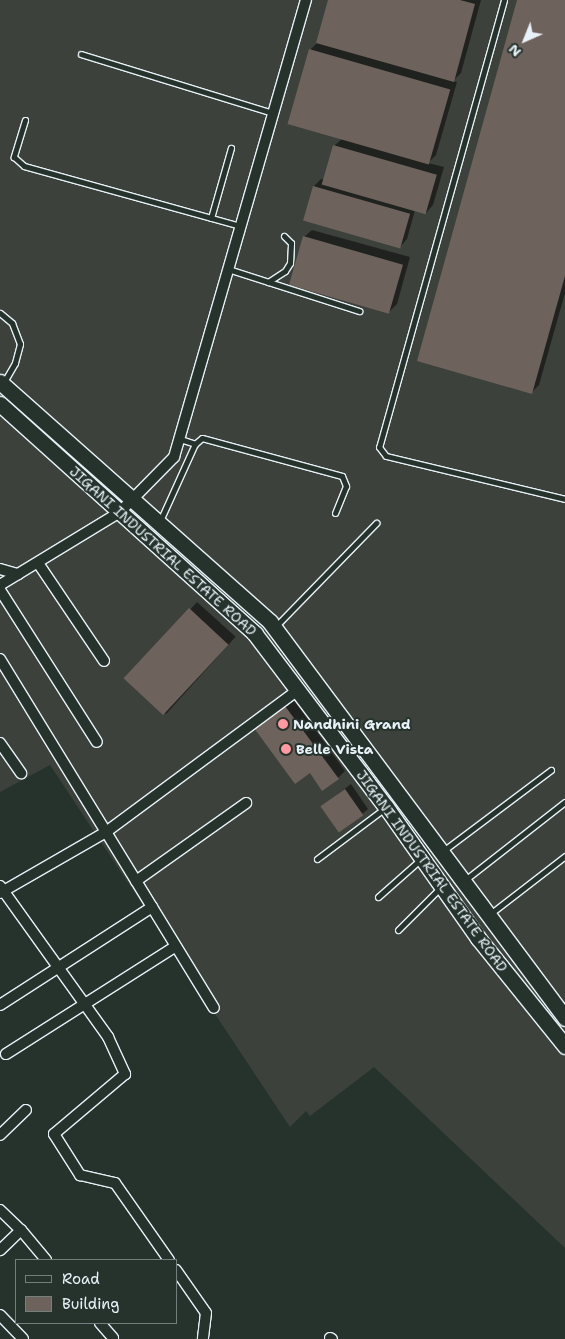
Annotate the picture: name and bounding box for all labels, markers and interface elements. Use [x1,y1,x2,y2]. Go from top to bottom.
north arrow [500,15,550,65]
text: N [504,40,525,61]
street label: JIGANI INDUSTRIAL ESTATE ROAD [66,463,260,639]
place label: Nandhini Grand [293,716,411,732]
marker: Nandhini Grand [277,718,289,730]
place label: Belle Vista [296,741,373,757]
marker: Belle Vista [280,743,292,755]
street label: JIGANI INDUSTRIAL ESTATE ROAD [353,767,511,975]
legend [15,1259,178,1324]
text: Road [62,1269,100,1289]
text: Building [62,1294,119,1314]

